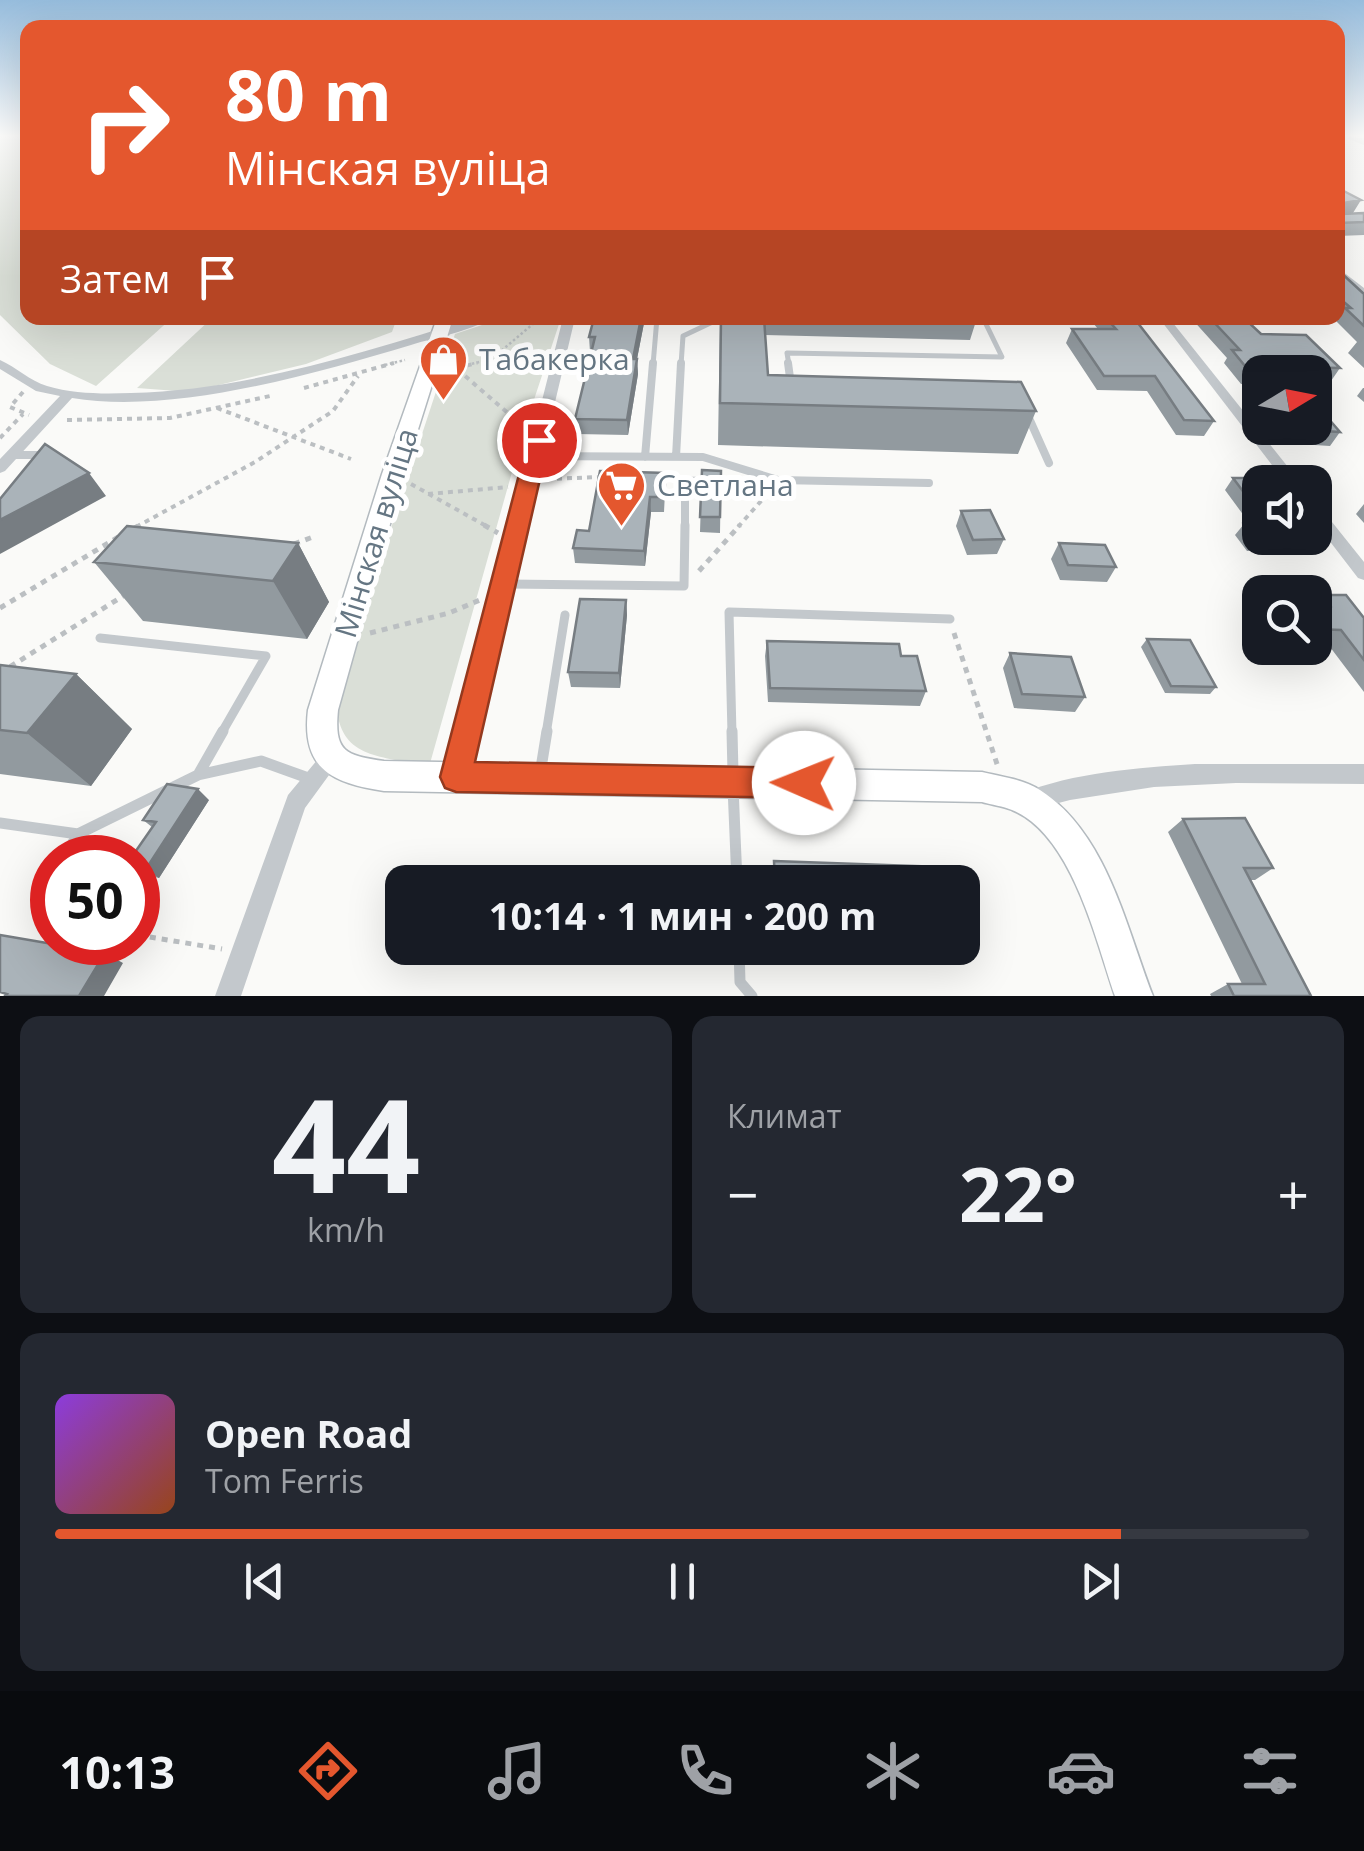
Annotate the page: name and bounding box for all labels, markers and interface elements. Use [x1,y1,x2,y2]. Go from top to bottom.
text: 80 m [225,46,392,142]
icon: right [60,60,190,190]
text: Мінская вуліца [225,137,550,198]
icon: arrive [190,250,245,305]
text: Затем [60,252,170,304]
shop icon: Табакерка [418,334,470,402]
place label: Табакерка [479,338,630,379]
north arrow [1242,355,1332,445]
map controls [1242,355,1332,665]
pin [497,398,582,483]
icon: arrive [512,413,567,468]
street label: Мінская вуліца [324,423,427,642]
supermarket icon: Светлана [596,460,648,528]
place label: Светлана [657,464,794,505]
button: sound [1242,465,1332,555]
button: search [1242,575,1332,665]
position arrow [752,731,856,835]
speed limit sign: 50 [30,835,160,965]
text: 10:14 · 1 мин · 200 m [489,889,876,941]
text: 44 [272,1054,420,1231]
text: Климат [727,1094,841,1137]
text: 22° [959,1142,1077,1244]
text: − [727,1156,758,1231]
text: + [1278,1156,1309,1231]
text: km/h [307,1208,385,1251]
text: Open Road [205,1407,412,1459]
text: Tom Ferris [205,1459,364,1502]
icon: previous [237,1554,292,1609]
icon: pause [655,1554,710,1609]
icon: next [1073,1554,1128,1609]
icon: directions [293,1736,363,1806]
icon: music [482,1736,552,1806]
icon: phone [670,1736,740,1806]
icon: climate [858,1736,928,1806]
icon: car [1046,1736,1116,1806]
icon: filters [1235,1736,1305,1806]
text: 10:13 [59,1741,175,1802]

